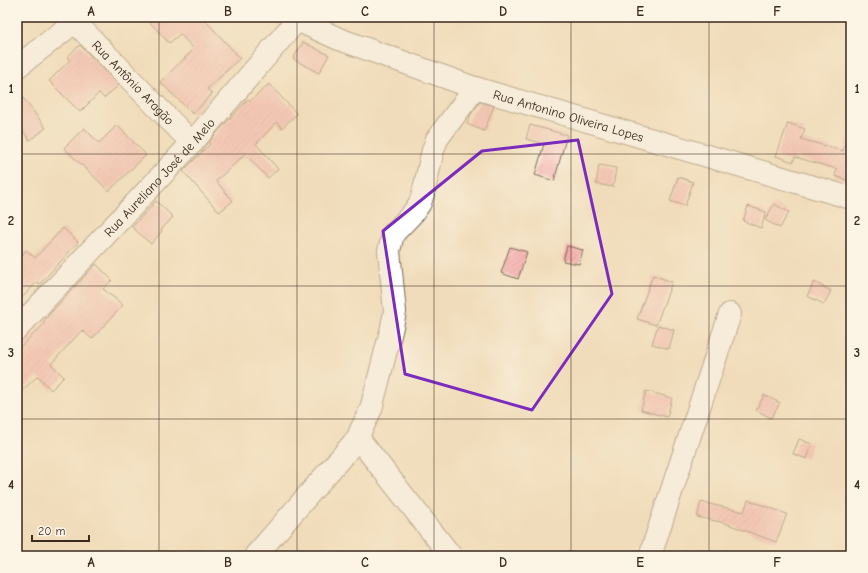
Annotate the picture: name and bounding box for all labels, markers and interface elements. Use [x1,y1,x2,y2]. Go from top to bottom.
text: A [87,4,95,19]
text: B [224,4,232,19]
text: C [361,4,369,19]
text: D [499,4,507,19]
text: E [636,4,644,19]
text: F [773,4,781,19]
street label: Rua Antônio Aragão [89,37,178,128]
text: 1 [8,81,14,96]
text: 1 [854,81,860,96]
street label: Rua Antonino Oliveira Lopes [492,86,646,144]
street label: Rua Aureliano José de Melo [101,115,218,239]
text: 2 [8,213,14,228]
text: 2 [854,213,860,228]
text: 3 [8,345,14,360]
text: 3 [854,345,860,360]
text: 4 [8,477,14,492]
text: 4 [854,477,860,492]
scale bar [32,517,89,543]
text: 20 m [38,524,66,538]
text: A [87,555,95,570]
text: B [224,555,232,570]
text: C [361,555,369,570]
text: D [499,555,507,570]
text: E [636,555,644,570]
text: F [773,555,781,570]

